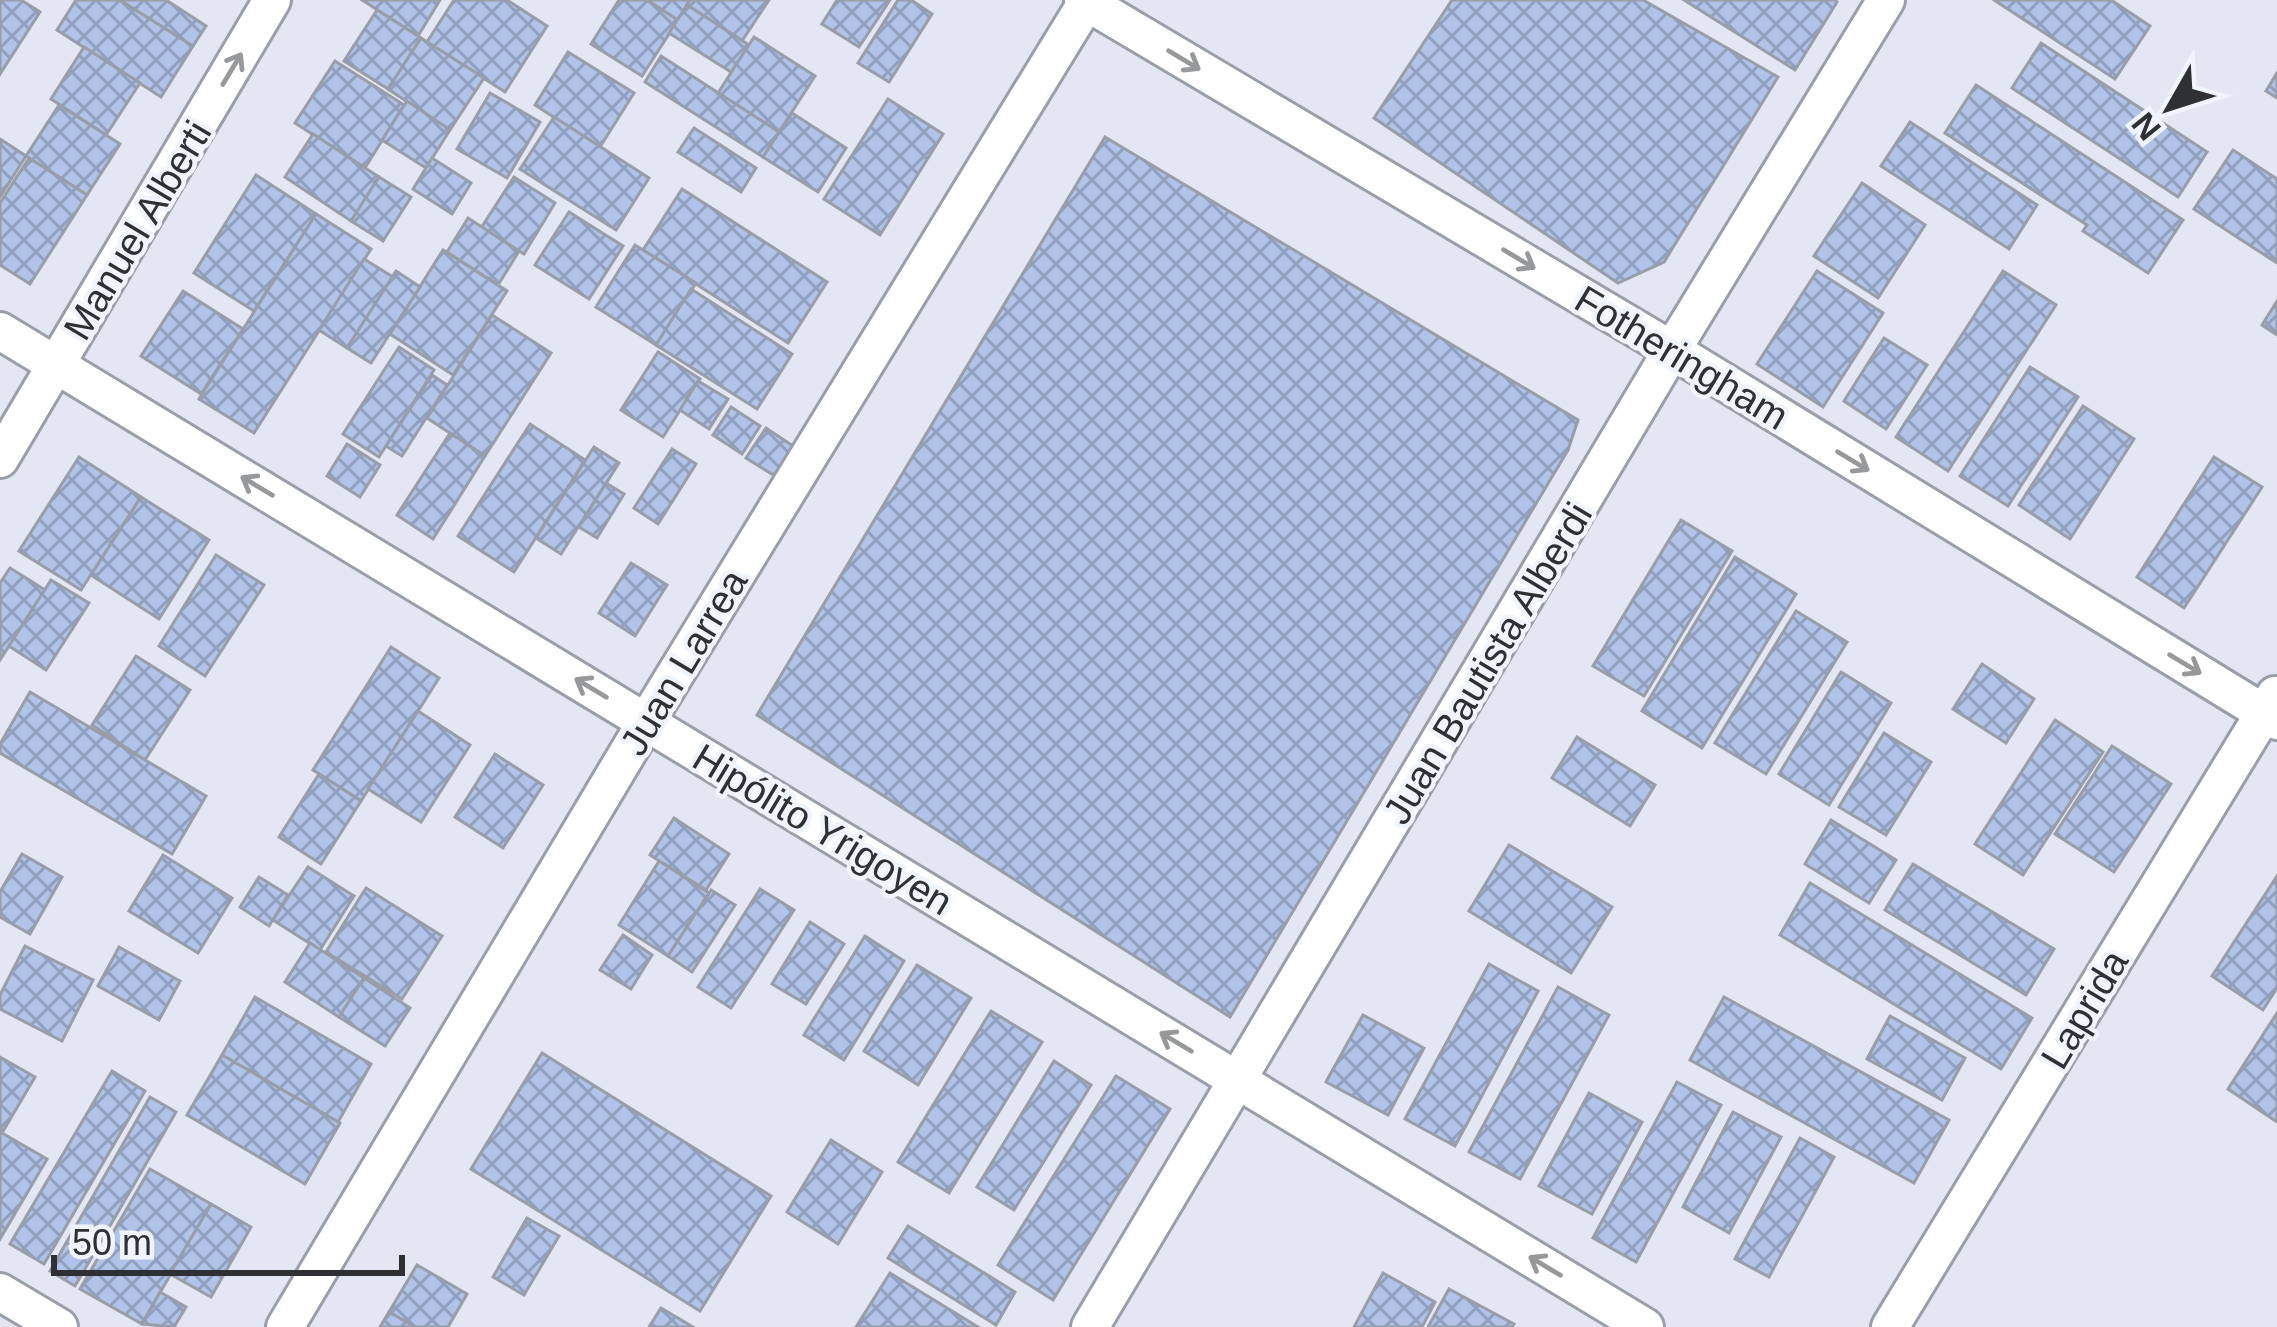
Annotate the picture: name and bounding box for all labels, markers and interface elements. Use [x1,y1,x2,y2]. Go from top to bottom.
one-way arrow [1166,48,1200,72]
north arrow [2109,48,2229,168]
one-way arrow [220,52,244,87]
text: N [2124,106,2168,147]
street label: Manuel Alberti [55,113,220,347]
one-way arrow [1501,247,1535,271]
street label: Fotheringham [1568,277,1796,438]
one-way arrow [1835,449,1869,473]
one-way arrow [241,474,275,498]
street label: Juan Bautista Alberdi [1375,495,1600,831]
street label: Juan Larrea [611,562,756,763]
one-way arrow [2167,653,2202,677]
one-way arrow [575,676,609,700]
street label: Hipólito Yrigoyen [686,735,960,924]
street label: Laprida [2032,942,2137,1076]
one-way arrow [1159,1030,1194,1054]
scale bar [54,1201,402,1275]
text: 50 m [72,1222,152,1263]
one-way arrow [1529,1254,1563,1278]

